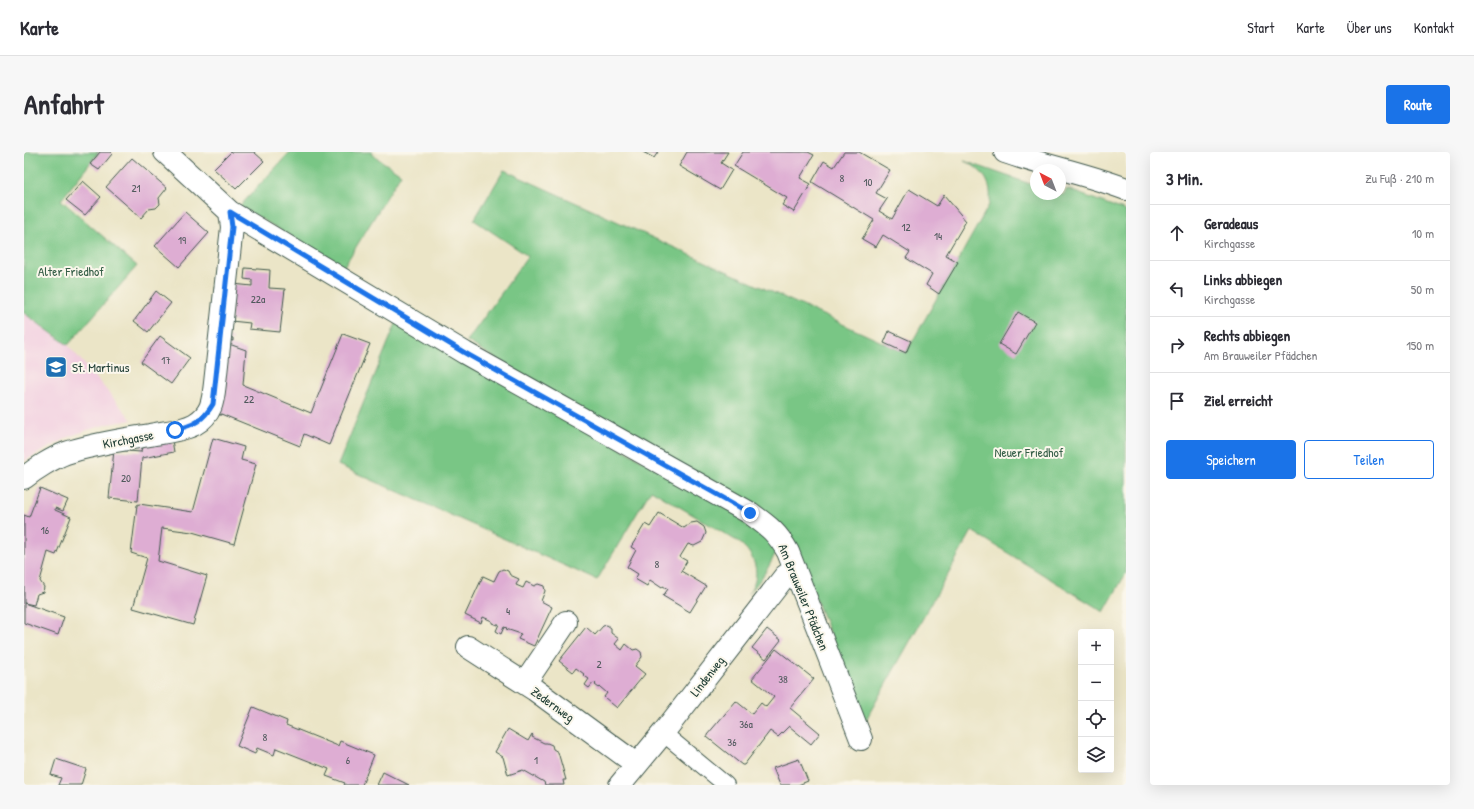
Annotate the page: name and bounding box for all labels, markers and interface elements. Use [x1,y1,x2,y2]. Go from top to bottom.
text: Karte [20,15,59,41]
text: Start [1247,18,1274,37]
text: Karte [1296,18,1325,37]
text: Über uns [1347,18,1392,37]
text: Kontakt [1414,18,1454,37]
text: Anfahrt [24,85,104,123]
button: Route [1386,85,1450,124]
north arrow [1030,164,1066,200]
text: 3 Min. [1166,167,1203,190]
text: Zu Fuß · 210 m [1365,169,1434,187]
house number: 8 [840,171,845,185]
house number: 10 [864,175,873,189]
house number: 21 [131,181,141,195]
text: Geradeaus [1204,213,1258,234]
house number: 12 [901,220,911,234]
icon: ahead [1166,222,1188,244]
text: 10 m [1412,224,1434,242]
house number: 14 [934,229,942,243]
house number: 19 [178,233,186,247]
text: Kirchgasse [1204,234,1255,252]
park label: Alter Friedhof [38,262,104,280]
text: Links abbiegen [1204,269,1282,290]
icon: left [1166,278,1188,300]
text: 50 m [1411,280,1434,298]
text: Kirchgasse [1204,290,1255,308]
house number: 22a [251,292,266,306]
text: Rechts abbiegen [1204,325,1290,346]
icon: right [1166,334,1188,356]
text: 150 m [1406,336,1434,354]
text: Am Brauweiler Pfädchen [1204,346,1317,364]
house number: 17 [161,353,171,367]
school or university icon: St. Martinus [43,354,69,380]
place label: St. Martinus [72,358,130,376]
icon: arrive [1166,390,1188,412]
text: Ziel erreicht [1204,390,1273,411]
house number: 22 [244,392,254,406]
route start [166,421,184,439]
street label: Kirchgasse [101,425,155,453]
button: Speichern [1166,440,1296,479]
button: Teilen [1304,440,1434,479]
park label: Neuer Friedhof [995,443,1064,461]
house number: 20 [121,471,131,485]
route end [741,504,759,522]
house number: 16 [41,523,50,537]
street label: Am Brauweiler Pfädchen [774,541,834,653]
house number: 8 [655,557,660,571]
house number: 4 [506,604,510,618]
map controls [1078,629,1114,773]
button: + [1078,629,1114,665]
street label: Lindenweg [686,652,729,700]
house number: 2 [596,657,602,671]
button: − [1078,665,1114,701]
house number: 38 [778,672,788,686]
street label: Zedernweg [528,682,579,726]
button: locate [1078,701,1114,737]
house number: 36a [739,717,753,731]
house number: 8 [263,730,268,744]
house number: 36 [727,735,737,749]
button: layers [1078,737,1114,773]
house number: 6 [346,753,351,767]
house number: 1 [534,753,538,767]

